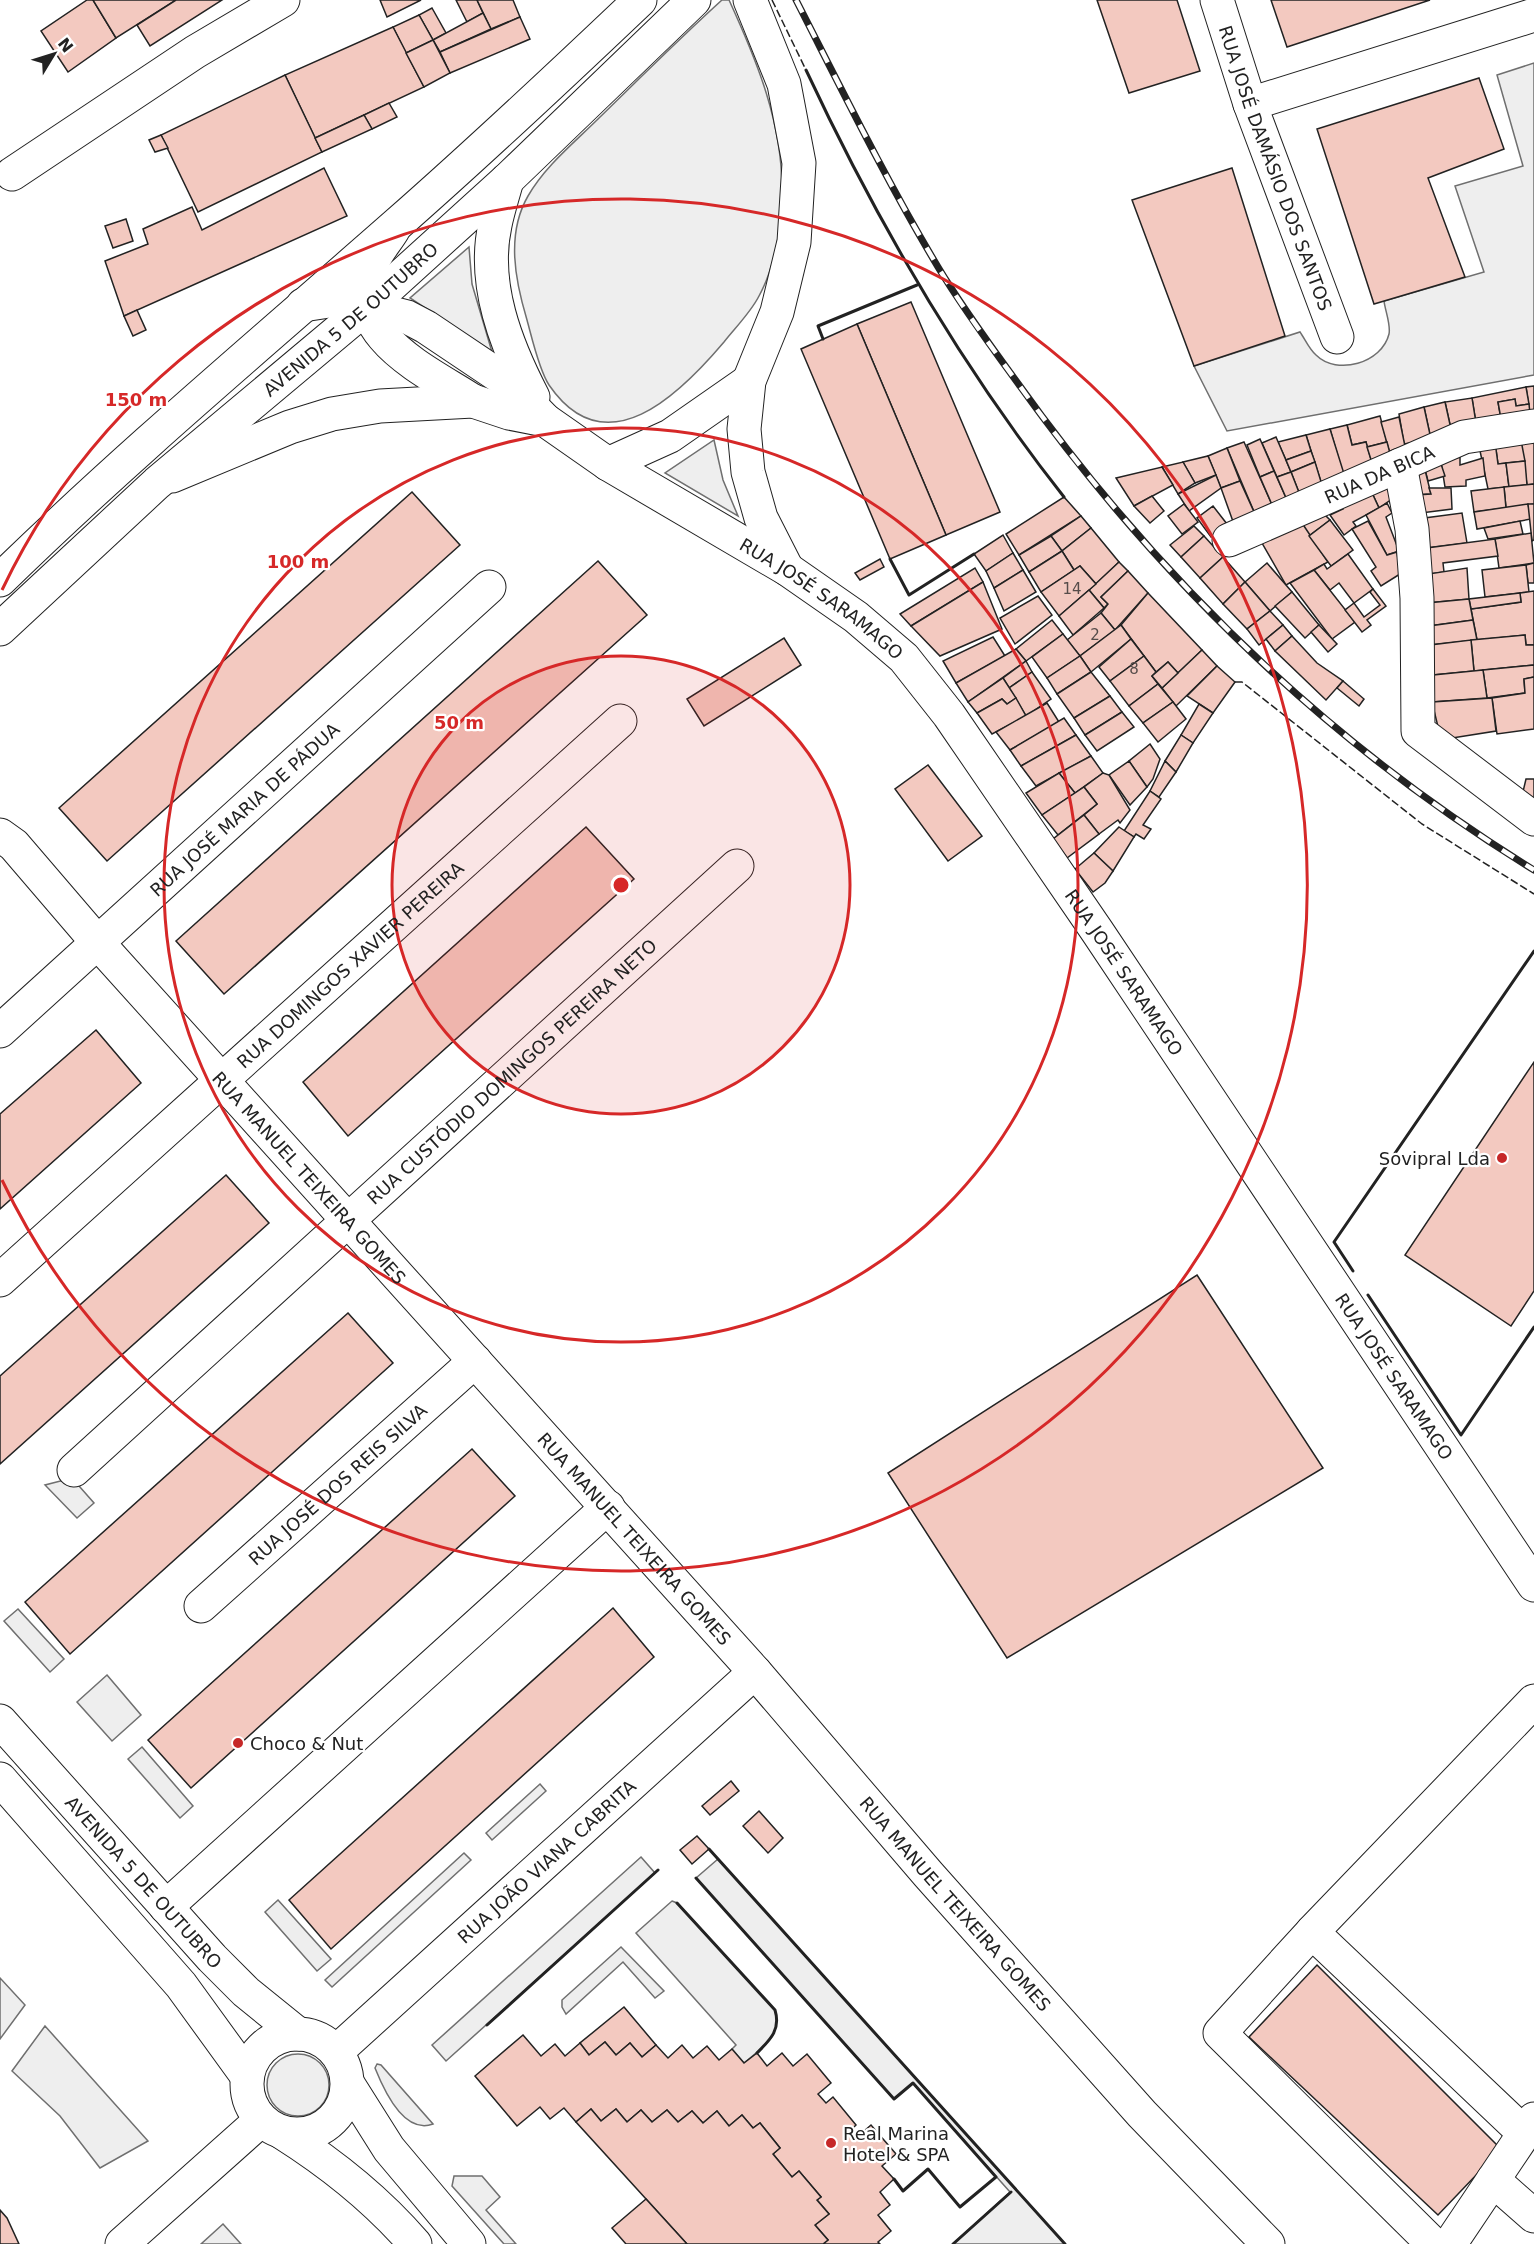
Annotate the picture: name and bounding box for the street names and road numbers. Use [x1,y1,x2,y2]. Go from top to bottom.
street label: RUA JOSÉ DAMÁSIO DOS SANTOS [1215,23,1337,313]
street label: AVENIDA 5 DE OUTUBRO [259,238,442,400]
street label: RUA DA BICA [1321,441,1438,507]
street label: RUA JOSÉ SARAMAGO [736,533,908,663]
street label: RUA JOSÉ MARIA DE PÁDUA [145,718,344,900]
street label: RUA DOMINGOS XAVIER PEREIRA [232,857,468,1072]
street label: RUA JOSÉ SARAMAGO [1061,885,1188,1059]
street label: RUA CUSTÓDIO DOMINGOS PEREIRA NETO [363,934,661,1208]
street label: RUA MANUEL TEIXEIRA GOMES [208,1067,410,1288]
street label: RUA JOSÉ SARAMAGO [1331,1289,1458,1463]
street label: RUA JOSÉ DOS REIS SILVA [244,1399,431,1569]
street label: RUA MANUEL TEIXEIRA GOMES [534,1428,736,1649]
street label: RUA JOÃO VIANA CABRITA [453,1775,640,1947]
street label: AVENIDA 5 DE OUTUBRO [62,1792,227,1973]
street label: RUA MANUEL TEIXEIRA GOMES [856,1792,1055,2015]

